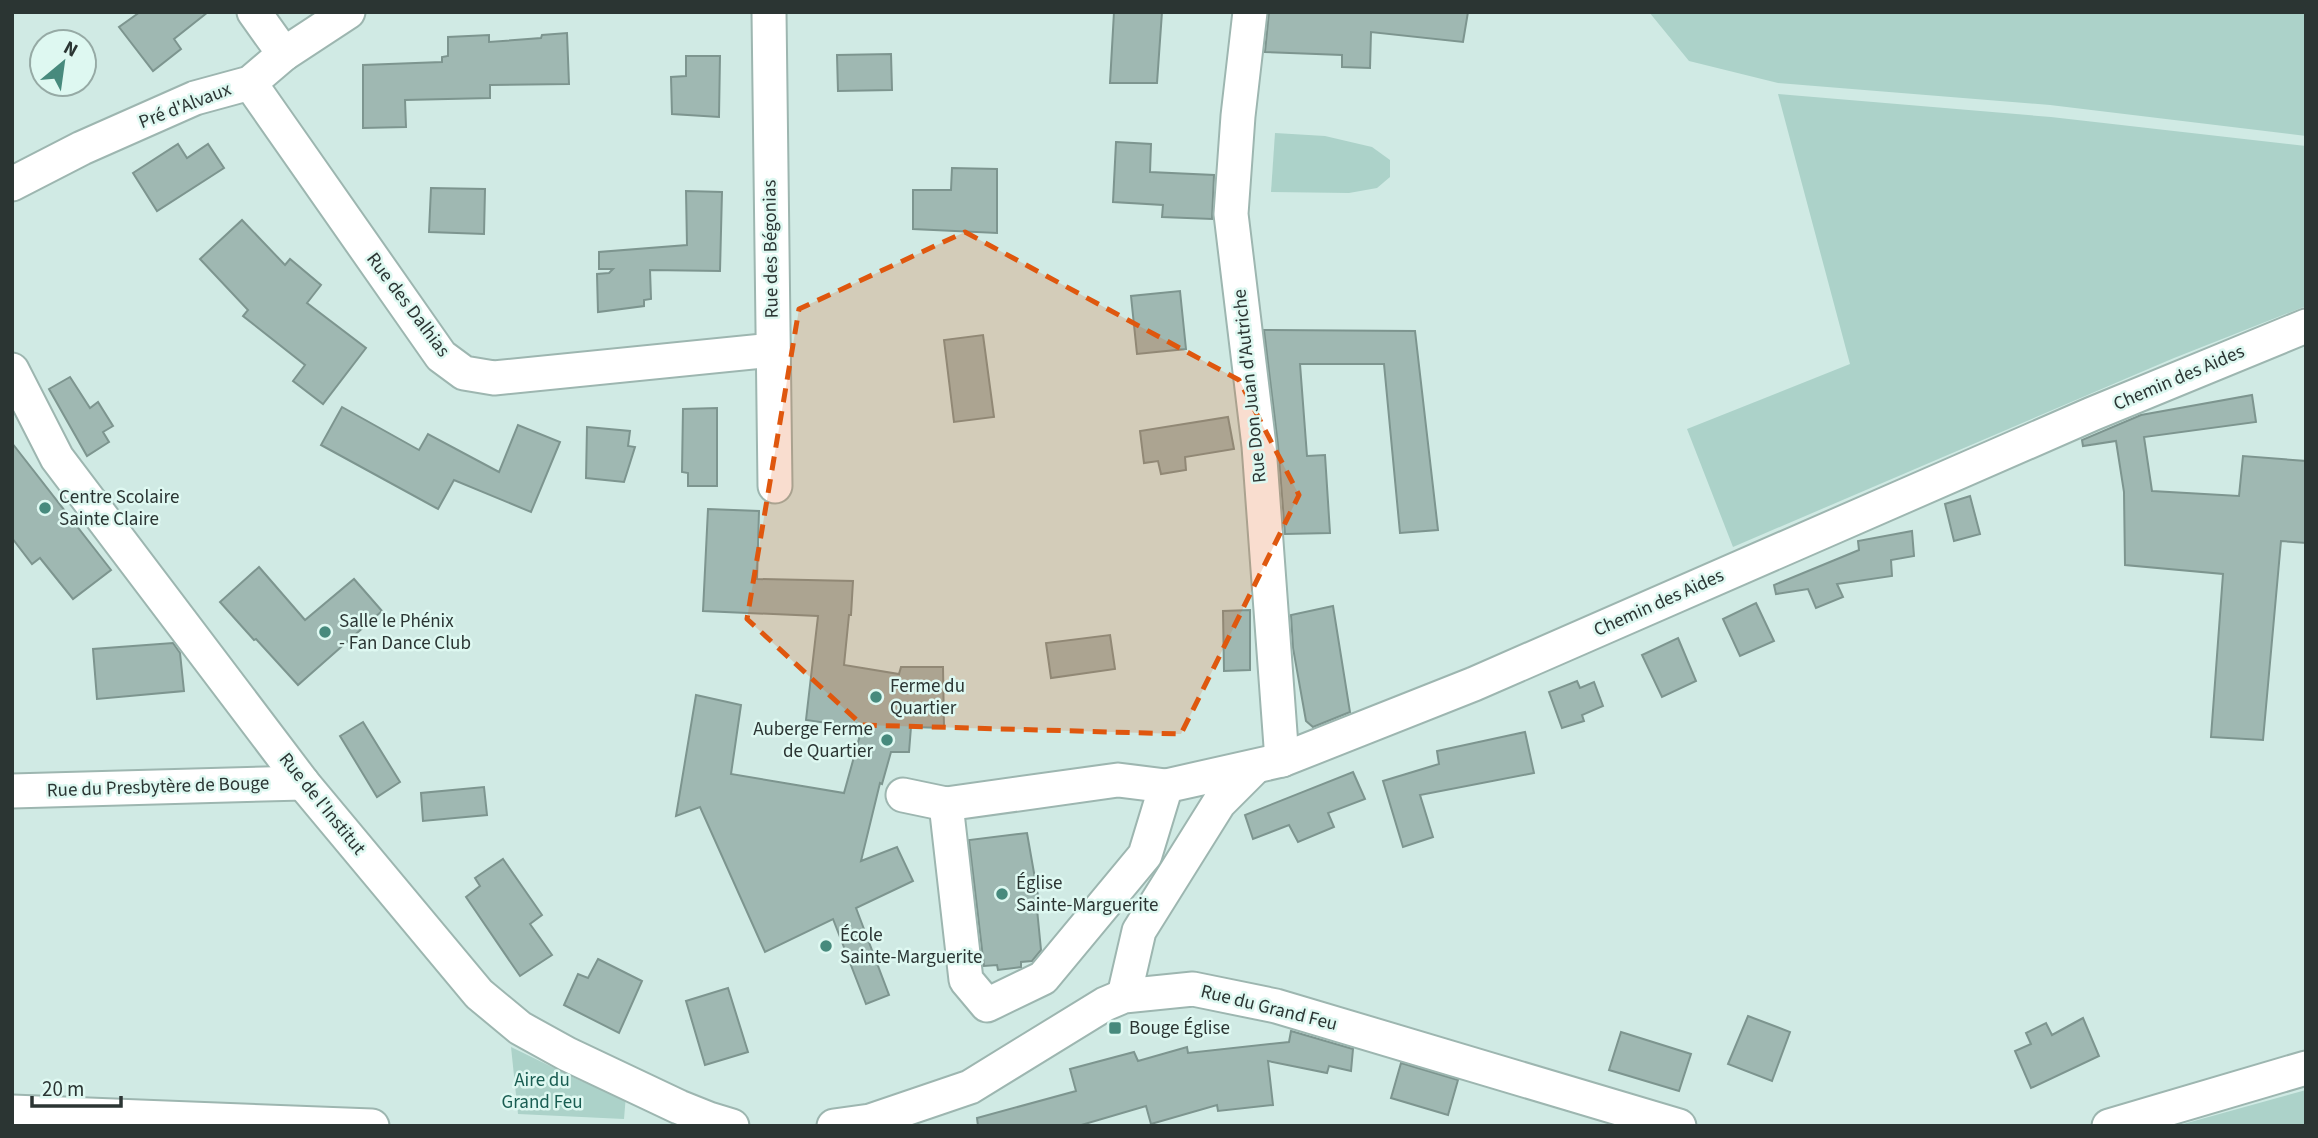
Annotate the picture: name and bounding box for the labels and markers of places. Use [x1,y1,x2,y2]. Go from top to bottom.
place label: Centre Scolaire Sainte Claire [59,484,179,533]
marker: Centre Scolaire Sainte Claire [37,500,53,516]
place label: Salle le Phénix - Fan Dance Club [339,608,471,657]
marker: Salle le Phénix - Fan Dance Club [317,624,333,640]
place label: Ferme du Quartier [890,673,965,722]
marker: Ferme du Quartier [868,689,884,705]
place label: Auberge Ferme de Quartier [753,716,873,765]
marker: Auberge Ferme de Quartier [879,732,895,748]
place label: Église Sainte-Marguerite [1016,870,1158,919]
marker: Église Sainte-Marguerite [994,886,1010,902]
place label: École Sainte-Marguerite [840,922,982,971]
marker: École Sainte-Marguerite [818,938,834,954]
place label: Bouge Église [1129,1015,1230,1042]
marker: Bouge Église [1107,1020,1123,1036]

